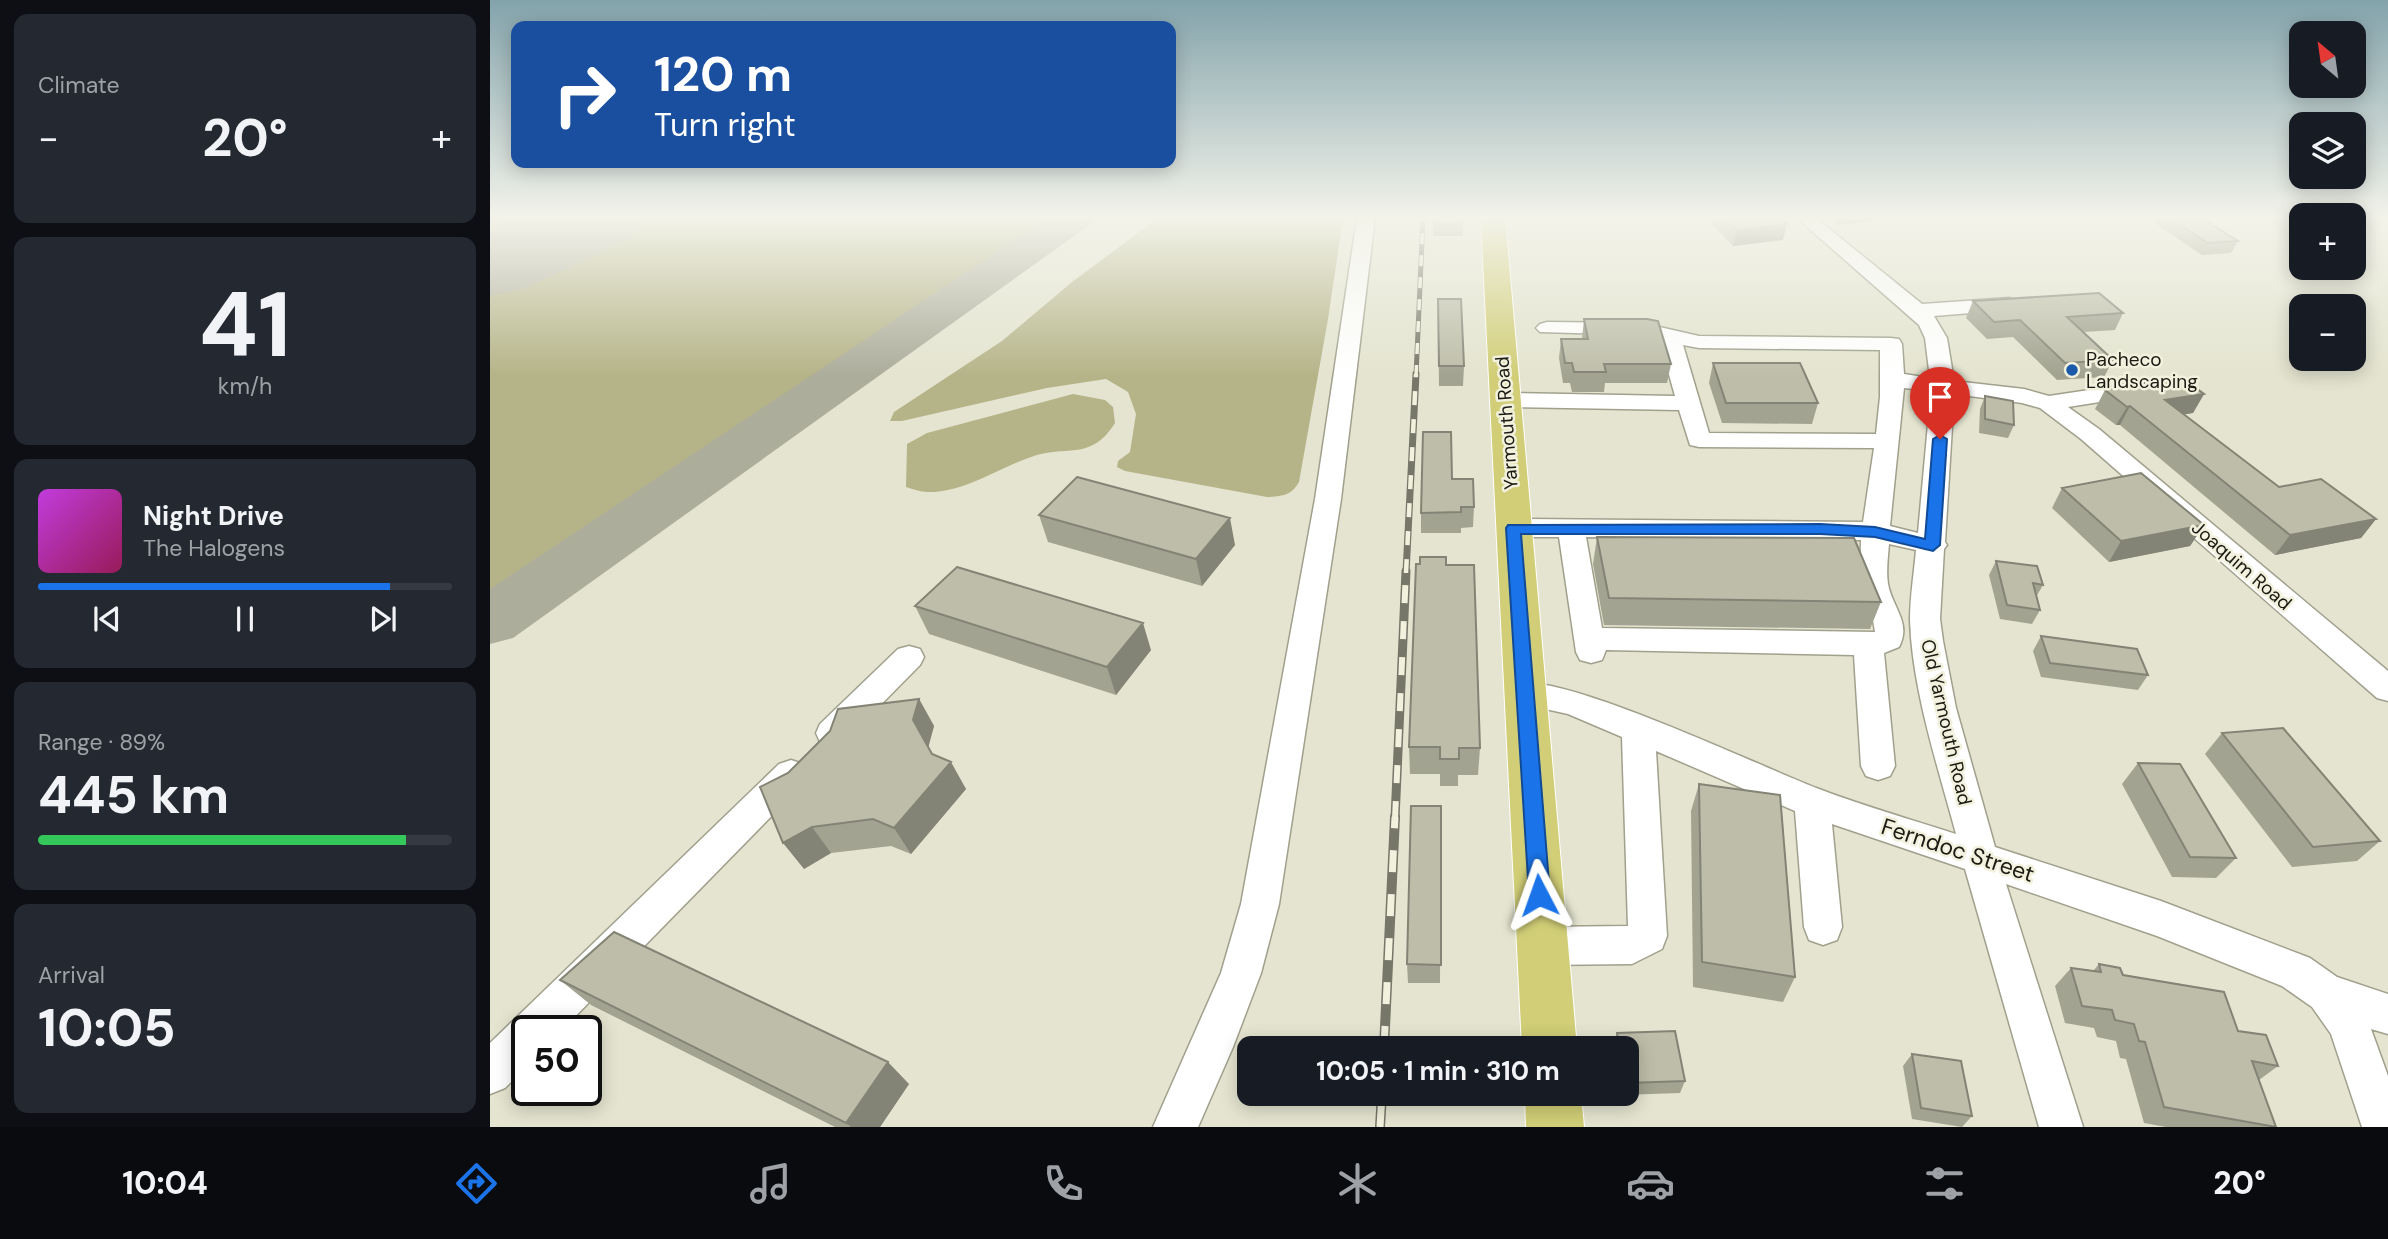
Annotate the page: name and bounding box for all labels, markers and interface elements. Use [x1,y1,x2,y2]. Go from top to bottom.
north arrow [2289,21,2366,98]
map controls [2289,21,2366,371]
text: 120 m [654,42,792,106]
icon: right [539,49,630,140]
text: Climate [38,70,120,100]
text: 20° [202,104,288,172]
text: Turn right [654,104,796,146]
button: layers [2289,112,2366,189]
text: − [38,113,59,163]
text: + [431,113,452,163]
button: + [2289,203,2366,280]
text: 41 [199,266,291,384]
button: − [2289,294,2366,371]
place label: Pacheco Landscaping [2086,347,2198,394]
street label: Yarmouth Road [1489,355,1524,491]
marker: Pacheco Landscaping [2064,362,2080,378]
pin [1910,367,1970,439]
text: km/h [218,371,272,401]
icon: arrive [1921,378,1959,416]
text: Night Drive [143,499,284,533]
street label: Joaquim Road [2186,515,2297,616]
text: The Halogens [143,533,285,563]
icon: previous [88,600,126,638]
icon: pause [226,600,264,638]
icon: next [364,600,402,638]
street label: Old Yarmouth Road [1915,637,1978,808]
text: Range · 89% [38,727,165,757]
text: 445 km [38,761,229,829]
street label: Ferndoc Street [1878,811,2038,889]
position arrow [1502,858,1576,932]
text: Arrival [38,960,105,990]
text: 10:05 [38,994,176,1062]
speed limit sign: 50 [511,1015,602,1106]
text: 10:05 · 1 min · 310 m [1316,1054,1560,1088]
icon: directions [452,1159,501,1208]
icon: music [746,1159,795,1208]
icon: phone [1039,1159,1088,1208]
icon: climate [1333,1159,1382,1208]
icon: car [1626,1159,1675,1208]
icon: filters [1920,1159,1969,1208]
text: 10:04 [122,1162,208,1204]
text: 20° [2213,1162,2266,1204]

